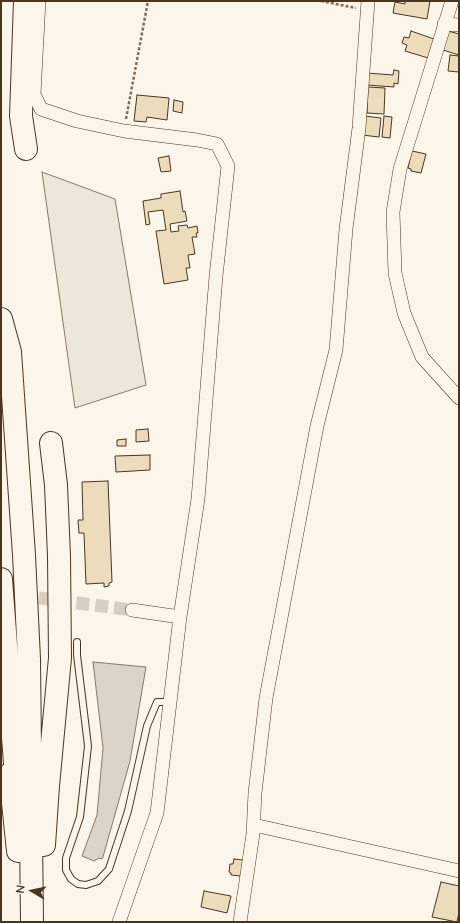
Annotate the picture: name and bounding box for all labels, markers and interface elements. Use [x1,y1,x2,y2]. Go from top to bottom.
north arrow [12,871,52,911]
text: N [13,884,27,894]

